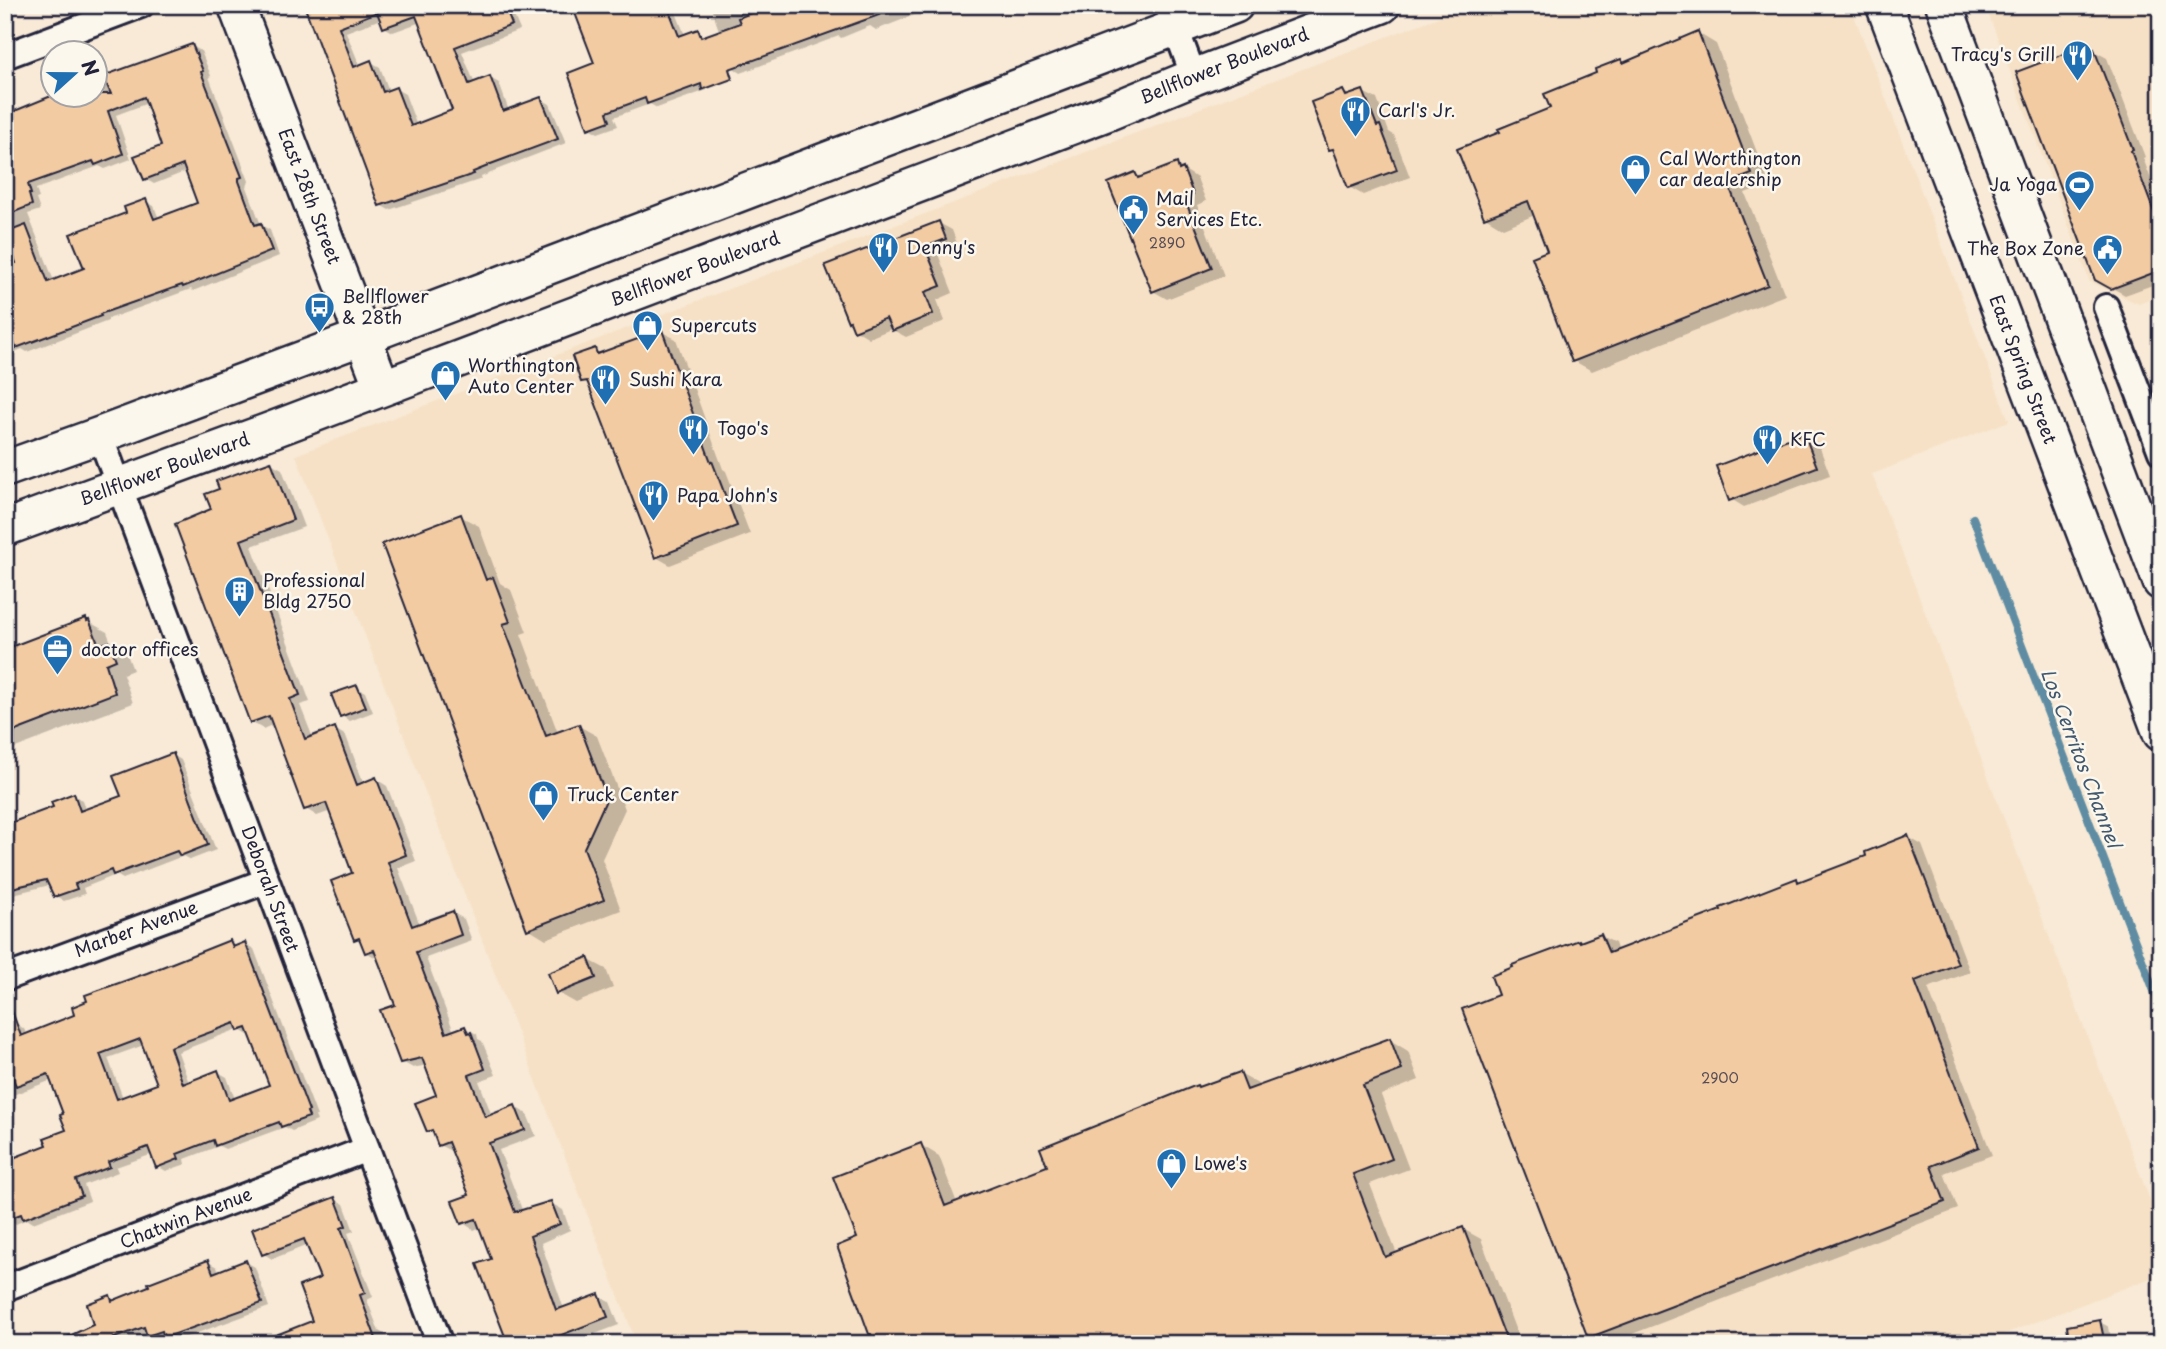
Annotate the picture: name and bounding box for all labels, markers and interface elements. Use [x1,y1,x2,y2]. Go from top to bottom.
street label: Bellflower Boulevard [1135,19,1312,110]
north arrow [38,38,108,108]
restaurant icon: Tracy's Grill [2061,38,2095,82]
place label: Tracy's Grill [1951,40,2055,67]
text: N [75,56,107,80]
restaurant icon: Carl's Jr. [1338,94,1372,138]
place label: Carl's Jr. [1378,96,1455,123]
street label: East 28th Street [272,124,349,268]
place label: Cal Worthington car dealership [1659,144,1801,192]
shop icon: Cal Worthington car dealership [1619,152,1653,196]
sports icon: Ja Yoga [2063,168,2097,212]
place label: Ja Yoga [1990,170,2058,197]
place label: Mail Services Etc. [1156,184,1262,232]
public building icon: Mail Services Etc. [1116,192,1150,236]
street label: Bellflower Boulevard [606,223,783,312]
restaurant icon: Denny's [866,231,900,275]
house number: 2890 [1149,232,1185,253]
public building icon: The Box Zone [2090,232,2124,276]
place label: Denny's [906,233,975,260]
place label: The Box Zone [1967,234,2084,261]
place label: Bellflower & 28th [342,282,429,330]
bus stop icon: Bellflower & 28th [302,290,336,334]
street label: East Spring Street [1983,290,2065,447]
shop icon: Supercuts [631,309,665,353]
place label: Supercuts [671,311,757,338]
place label: Worthington Auto Center [468,351,575,399]
shop icon: Worthington Auto Center [428,359,462,403]
restaurant icon: Sushi Kara [589,363,623,407]
place label: Sushi Kara [629,365,723,392]
restaurant icon: Togo's [677,412,711,456]
place label: Togo's [717,414,768,441]
restaurant icon: KFC [1750,423,1784,467]
street label: Bellflower Boulevard [75,424,253,512]
place label: KFC [1790,425,1826,452]
restaurant icon: Papa John's [637,479,671,523]
place label: Papa John's [677,481,778,508]
place label: Professional Bldg 2750 [263,566,365,614]
building icon: Professional Bldg 2750 [223,574,257,618]
office icon: doctor offices [41,633,75,677]
place label: doctor offices [81,635,198,662]
water label: Los Cerritos Channel [2035,664,2130,854]
shop icon: Truck Center [527,778,561,822]
place label: Truck Center [567,780,679,807]
street label: Deborah Street [235,822,307,956]
street label: Marber Avenue [70,893,201,963]
house number: 2900 [1701,1067,1739,1088]
shop icon: Lowe's [1154,1147,1188,1191]
place label: Lowe's [1194,1149,1247,1176]
street label: Chatwin Avenue [115,1179,256,1255]

